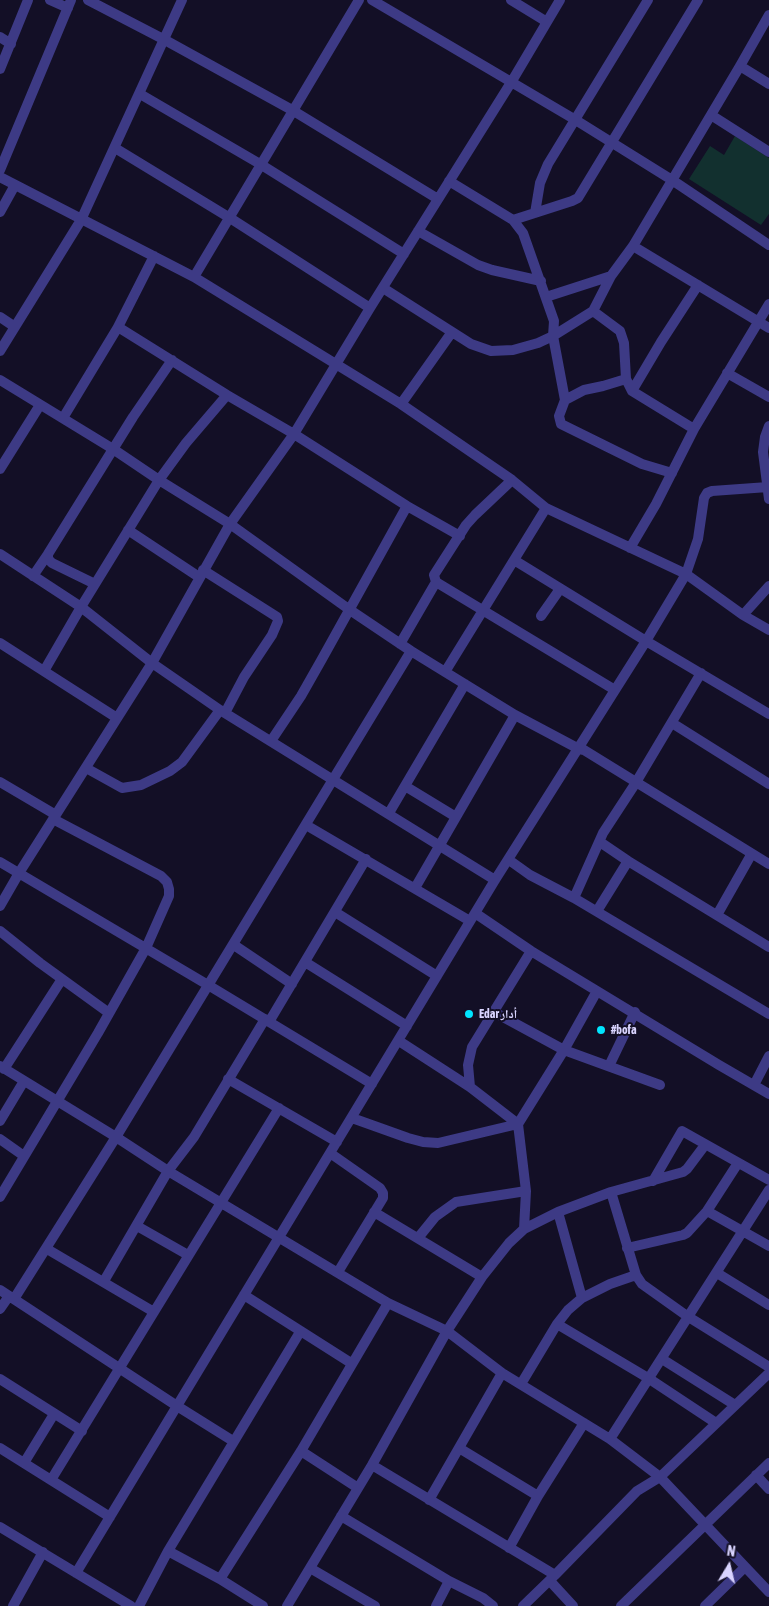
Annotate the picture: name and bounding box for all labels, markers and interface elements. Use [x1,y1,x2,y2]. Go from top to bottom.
place label: Edar أدار [479,1007,517,1021]
marker: Edar أدار [463,1008,475,1020]
place label: #bofa [611,1023,636,1037]
marker: #bofa [595,1024,607,1036]
north arrow [704,1541,754,1591]
text: N [726,1543,737,1560]

